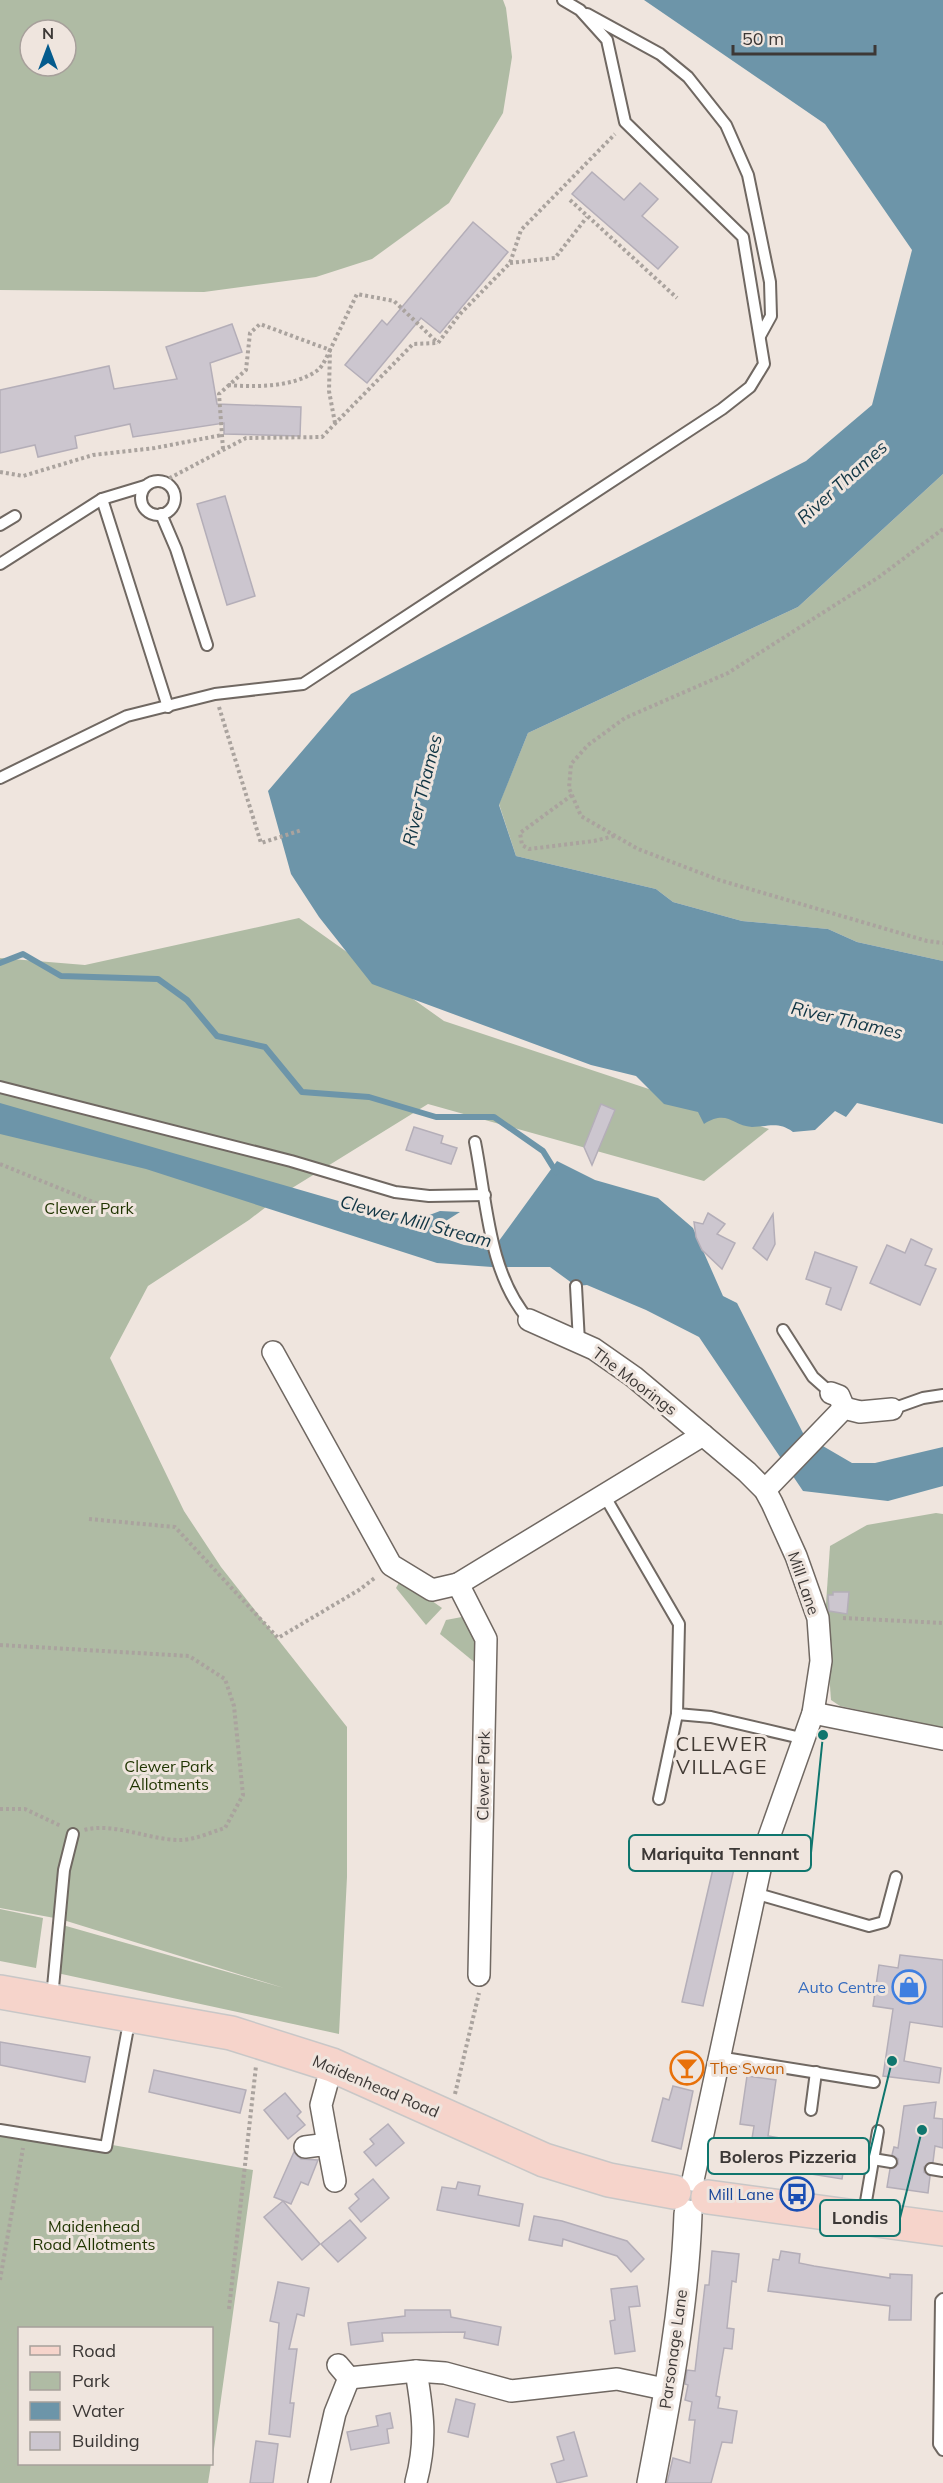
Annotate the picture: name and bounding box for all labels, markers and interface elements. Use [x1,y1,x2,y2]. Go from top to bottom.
north arrow [18,18,78,78]
scale bar [733,18,876,56]
text: N [42,23,54,43]
text: 50 m [742,27,784,50]
water label: River Thames [792,435,892,529]
water label: River Thames [397,732,447,848]
water label: River Thames [789,996,905,1044]
water label: Clewer Mill Stream [338,1190,494,1252]
park label: Clewer Park [44,1198,135,1218]
street label: The Moorings [589,1343,681,1419]
street label: Mill Lane [784,1549,824,1617]
street label: Clewer Park [472,1730,494,1821]
district label: CLEWER VILLAGE [675,1731,769,1779]
park label: Clewer Park Allotments [124,1756,215,1794]
callout: Mariquita Tennant [629,1835,811,1871]
text: Mariquita Tennant [641,1842,799,1865]
shop icon: Auto Centre [891,1969,927,2005]
place label: Auto Centre [798,1977,886,1997]
street label: Maidenhead Road [310,2050,442,2122]
bar icon: The Swan [669,2050,705,2086]
place label: The Swan [710,2058,785,2078]
callout: Boleros Pizzeria [708,2138,869,2174]
text: Boleros Pizzeria [719,2145,857,2168]
bus stop icon: Mill Lane [779,2176,815,2212]
place label: Mill Lane [708,2184,774,2204]
callout: Londis [820,2200,900,2236]
text: Londis [832,2206,888,2229]
park label: Maidenhead Road Allotments [32,2216,156,2254]
street label: Parsonage Lane [655,2288,691,2410]
legend [18,2327,213,2465]
text: Road [72,2339,116,2362]
text: Park [72,2369,111,2392]
text: Water [72,2399,125,2422]
text: Building [72,2429,140,2452]

